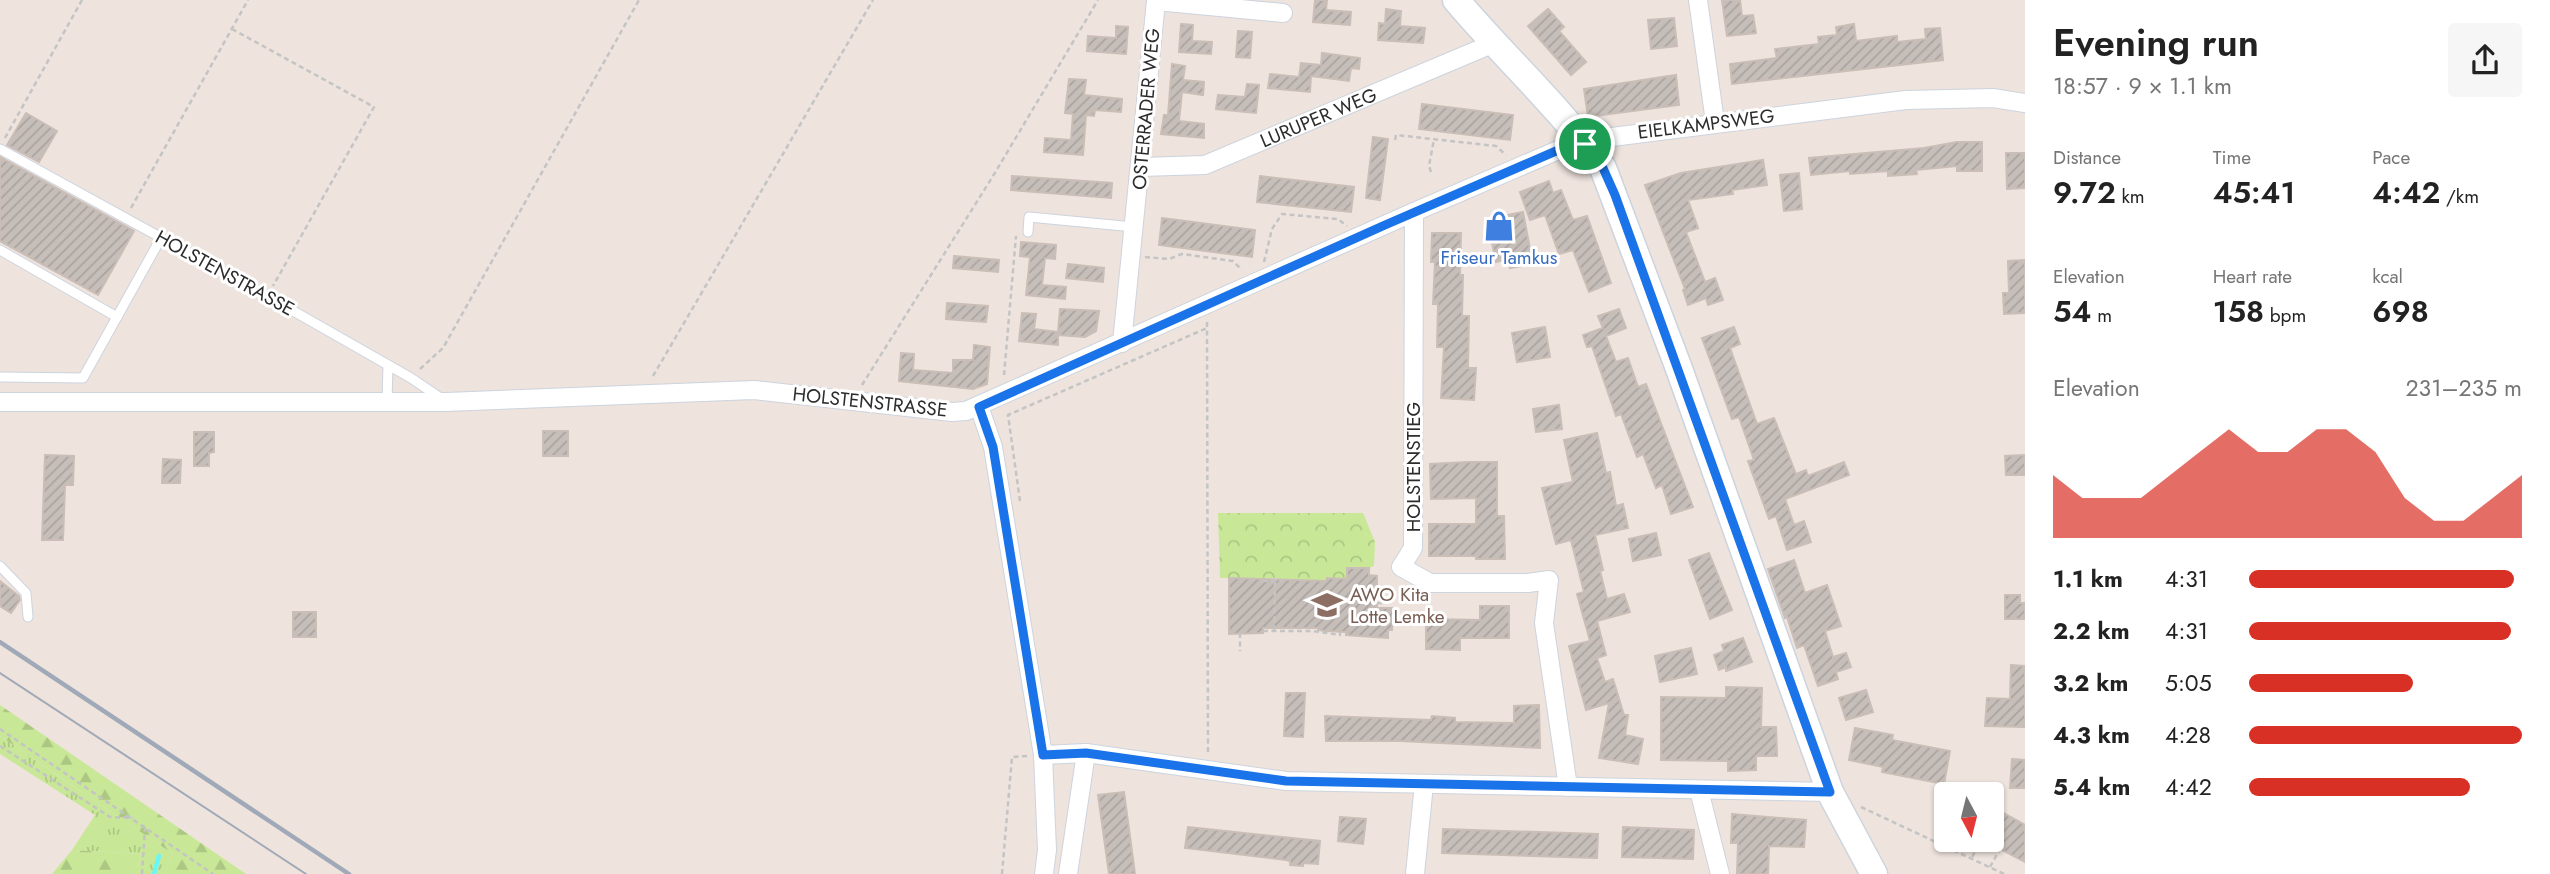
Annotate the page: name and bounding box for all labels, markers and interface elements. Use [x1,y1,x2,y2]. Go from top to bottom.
text: Evening run [2053,15,2259,70]
button: share [2448,23,2522,97]
street label: OSTERRADER WEG [1125,27,1167,191]
text: 18:57 · 9 × 1.1 km [2053,69,2232,103]
street label: LURUPER WEG [1256,81,1381,154]
street label: EIELKAMPSWEG [1636,102,1776,146]
pin [1555,114,1615,174]
icon: arrive [1566,125,1604,163]
text: Distance [2053,144,2121,171]
text: Time [2213,144,2251,171]
text: Pace [2372,144,2410,171]
text: 9.72 [2053,171,2116,214]
text: 45:41 [2213,171,2295,214]
text: 4:42 [2372,171,2440,214]
text: km [2116,183,2145,210]
text: /km [2440,183,2479,210]
shop icon: Friseur Tamkus [1482,209,1516,243]
street label: HOLSTENSTRASSE [151,224,299,322]
place label: Friseur Tamkus [1441,244,1558,271]
text: Elevation [2053,263,2125,290]
text: Heart rate [2213,263,2292,290]
text: kcal [2372,263,2403,290]
text: 54 [2053,290,2091,333]
text: 158 [2213,290,2264,333]
text: 698 [2372,290,2429,333]
text: m [2091,302,2112,329]
text: bpm [2264,302,2306,329]
text: Elevation [2053,371,2140,405]
text: 231–235 m [2406,371,2522,405]
street label: HOLSTENSTRASSE [791,380,949,424]
street label: HOLSTENSTIEG [1400,402,1427,532]
text: 1.1 km [2053,562,2123,596]
text: 4:31 [2165,562,2208,596]
place label: AWO Kita Lotte Lemke [1350,581,1445,630]
school or university icon: AWO Kita Lotte Lemke [1310,588,1344,622]
text: 2.2 km [2053,614,2130,648]
text: 4:31 [2165,614,2208,648]
text: 3.2 km [2053,666,2128,700]
text: 5:05 [2165,666,2212,700]
text: 4.3 km [2053,718,2130,752]
text: 4:28 [2165,718,2211,752]
text: 5.4 km [2053,770,2130,804]
text: 4:42 [2165,770,2212,804]
north arrow [1934,782,2004,852]
map controls [1934,782,2004,852]

